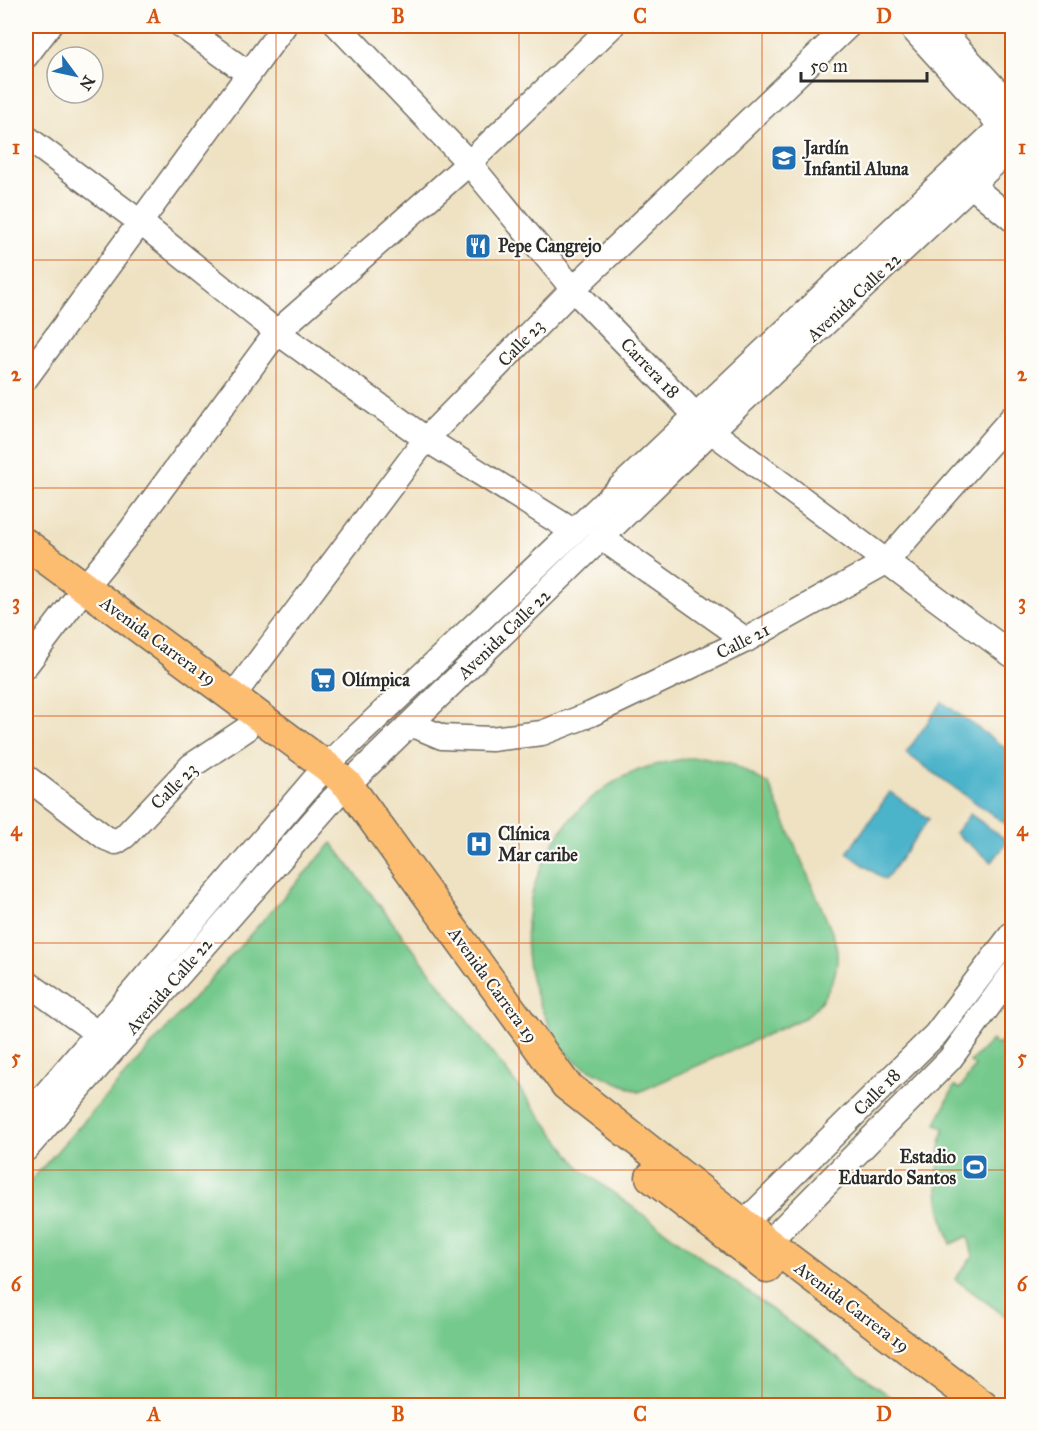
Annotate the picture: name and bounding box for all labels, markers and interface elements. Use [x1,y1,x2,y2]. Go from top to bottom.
text: A [145,4,161,28]
text: B [391,4,405,28]
text: C [633,4,647,28]
text: D [876,4,892,28]
north arrow [45,45,105,105]
scale bar [801,45,927,83]
text: 50 m [810,55,848,77]
text: N [75,72,99,94]
text: 1 [12,135,20,159]
text: 1 [1018,135,1026,159]
place label: Jardín Infantil Aluna [802,137,909,180]
school or university icon: Jardín Infantil Aluna [769,143,799,173]
restaurant icon: Pepe Cangrejo [463,231,493,261]
place label: Pepe Cangrejo [498,235,601,258]
street label: Avenida Calle 22 [801,248,906,347]
street label: Calle 23 [493,315,549,371]
street label: Carrera 18 [616,333,684,403]
text: 2 [11,362,22,386]
text: 2 [1017,362,1028,386]
street label: Avenida Calle 22 [452,584,555,685]
text: 3 [12,590,20,615]
text: 3 [1018,590,1026,615]
street label: Avenida Carrera 19 [95,591,220,690]
street label: Calle 21 [713,618,773,664]
supermarket icon: Olímpica [308,665,338,695]
place label: Olímpica [342,669,410,692]
street label: Calle 23 [146,758,202,814]
text: 4 [10,817,22,842]
text: 4 [1016,817,1028,842]
place label: Clínica Mar caribe [498,823,578,866]
hospital icon: Clínica Mar caribe [464,829,494,859]
street label: Avenida Carrera 19 [443,922,542,1047]
street label: Avenida Calle 22 [120,933,217,1040]
text: 5 [11,1045,21,1069]
text: 5 [1017,1045,1027,1069]
street label: Calle 18 [849,1064,905,1120]
place label: Estadio Eduardo Santos [838,1146,956,1189]
sports icon: Estadio Eduardo Santos [960,1152,990,1182]
street label: Avenida Carrera 19 [789,1256,914,1357]
text: 6 [11,1272,23,1296]
text: 6 [1017,1272,1029,1296]
text: A [145,1402,161,1426]
text: B [391,1402,405,1426]
text: C [633,1402,647,1426]
text: D [876,1402,892,1426]

